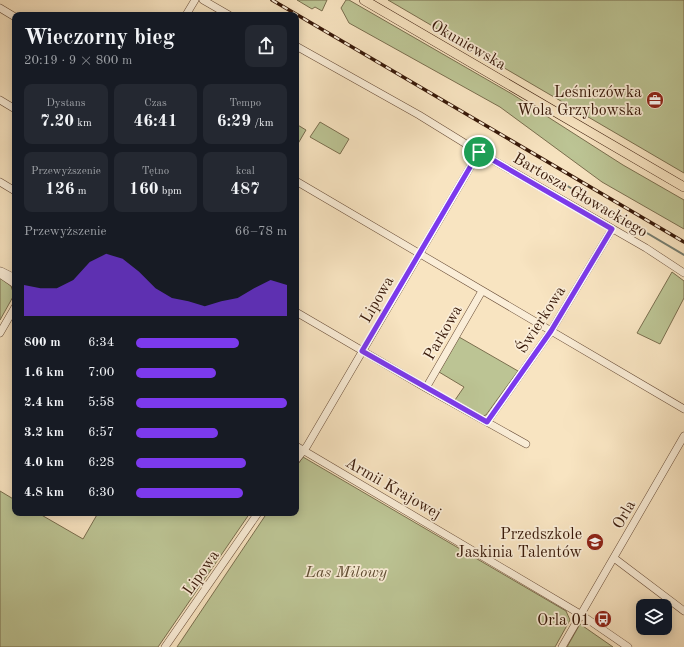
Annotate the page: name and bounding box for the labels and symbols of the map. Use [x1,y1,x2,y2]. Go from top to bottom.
street label: Okuniewska [428,18,508,74]
place label: Leśniczówka Wola Grzybowska [517,85,642,119]
office icon: Leśniczówka Wola Grzybowska [645,90,665,110]
pin [462,135,496,169]
street label: Bartosza Głowackiego [510,151,650,241]
street label: Lipowa [358,274,397,326]
street label: Świerkowa [510,281,569,356]
street label: Parkowa [422,303,466,363]
street label: Armii Krajowej [342,455,444,523]
street label: Orla [610,498,639,532]
place label: Przedszkole Jaskinia Talentów [456,527,583,561]
school or university icon: Przedszkole Jaskinia Talentów [585,532,605,552]
street label: Lipowa [181,548,223,599]
park label: Las Milowy [304,565,388,581]
bus stop icon: Orla 01 [593,609,613,629]
place label: Orla 01 [537,613,590,629]

